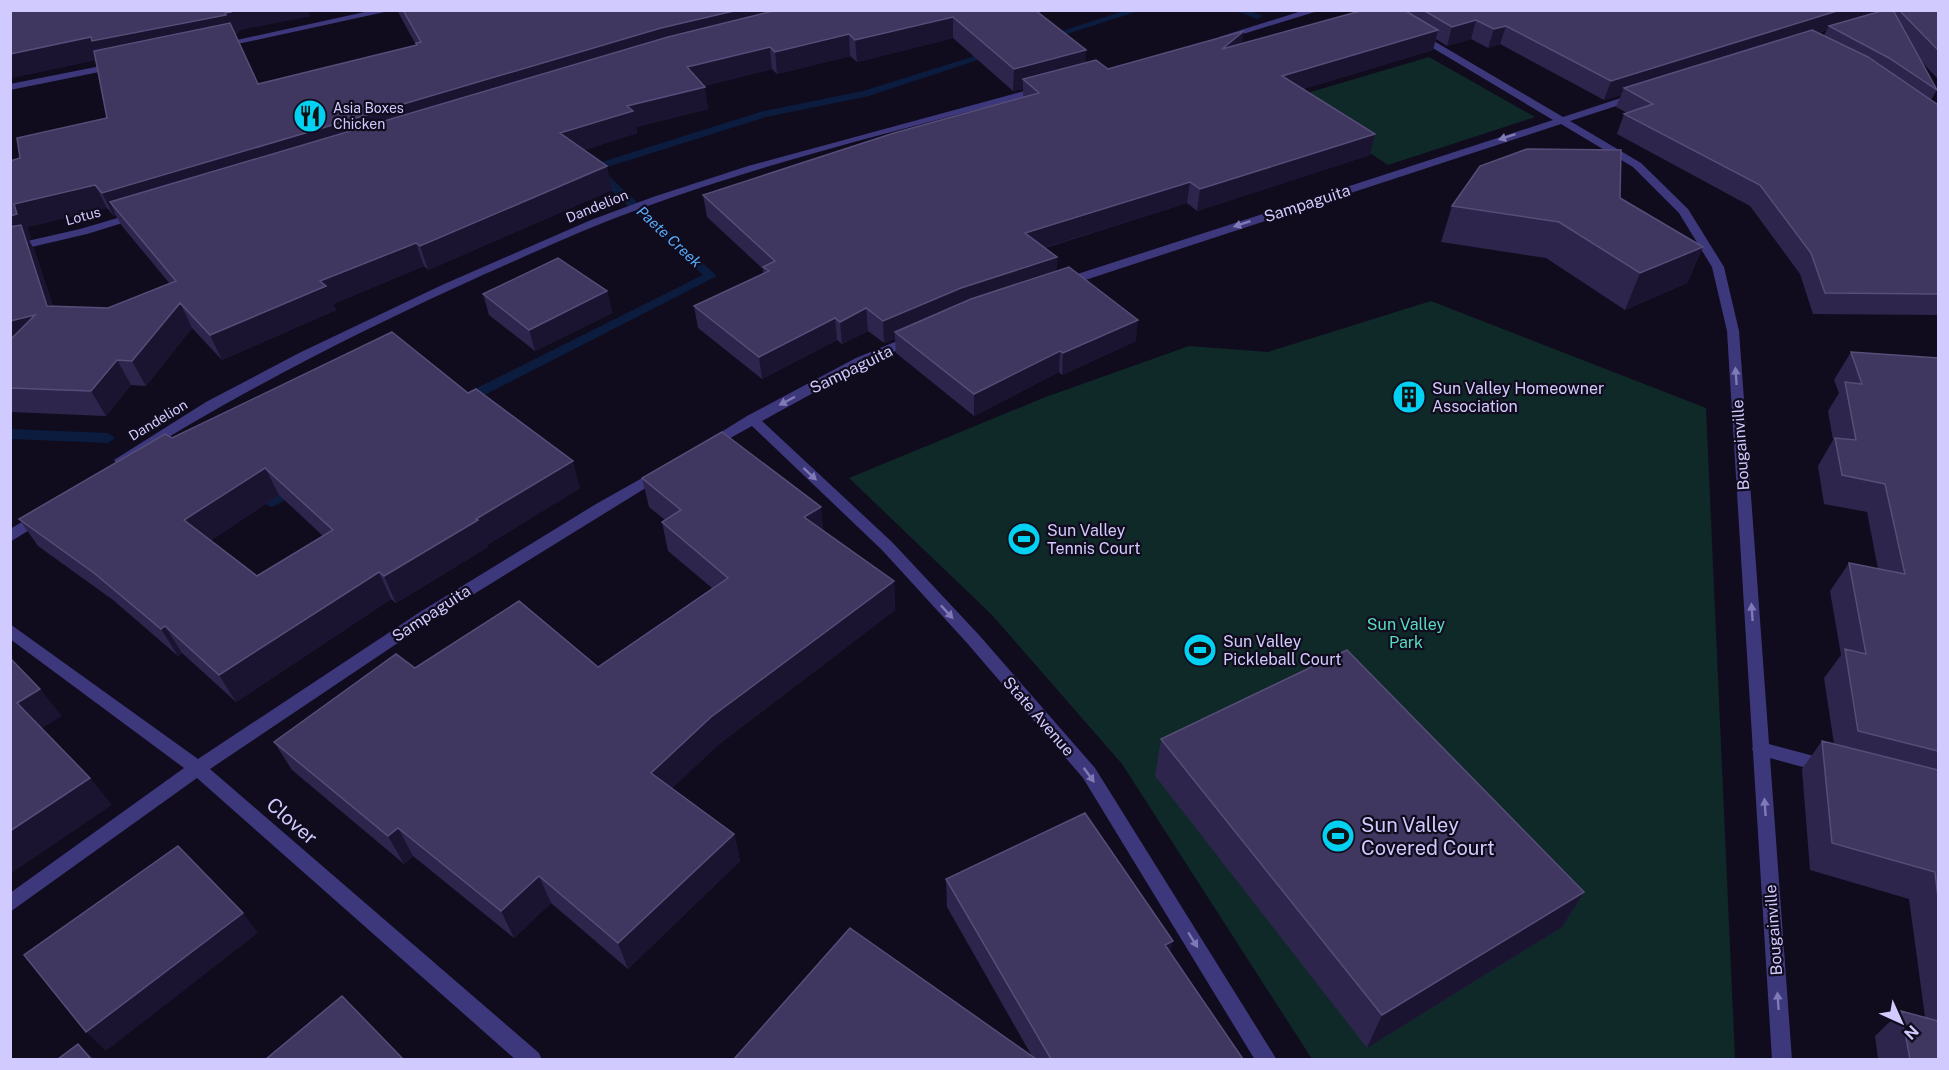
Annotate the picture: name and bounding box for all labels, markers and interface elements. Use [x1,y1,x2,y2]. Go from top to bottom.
restaurant icon: Asia Boxes Chicken [292,98,328,134]
place label: Asia Boxes Chicken [333,100,404,132]
one-way arrow [1498,133,1516,143]
street label: Sampaguita [1262,181,1353,226]
street label: Dandelion [564,186,630,226]
water label: Paete Creek [634,202,706,271]
street label: Lotus [64,204,102,228]
one-way arrow [1233,220,1251,230]
street label: Sampaguita [807,341,896,398]
one-way arrow [1731,366,1741,385]
building icon: Sun Valley Homeowner Association [1391,379,1427,415]
place label: Sun Valley Homeowner Association [1432,379,1604,416]
one-way arrow [778,395,796,405]
street label: Dandelion [126,396,190,444]
street label: Bougainville [1728,399,1753,491]
one-way arrow [803,466,817,480]
sports icon: Sun Valley Tennis Court [1006,521,1042,557]
place label: Sun Valley Tennis Court [1047,521,1140,558]
street label: Sampaguita [388,581,474,646]
one-way arrow [1747,603,1756,622]
one-way arrow [940,604,954,618]
park label: Sun Valley Park [1367,615,1446,652]
sports icon: Sun Valley Pickleball Court [1182,632,1218,668]
place label: Sun Valley Pickleball Court [1223,632,1342,669]
street label: State Avenue [999,673,1078,760]
one-way arrow [1083,766,1095,782]
street label: Clover [262,792,322,850]
one-way arrow [1760,797,1769,816]
place label: Sun Valley Covered Court [1361,813,1495,860]
sports icon: Sun Valley Covered Court [1320,818,1356,854]
street label: Bougainville [1761,884,1786,976]
one-way arrow [1187,932,1198,948]
one-way arrow [1773,992,1783,1011]
north arrow [1871,992,1931,1052]
text: N [1900,1021,1922,1043]

